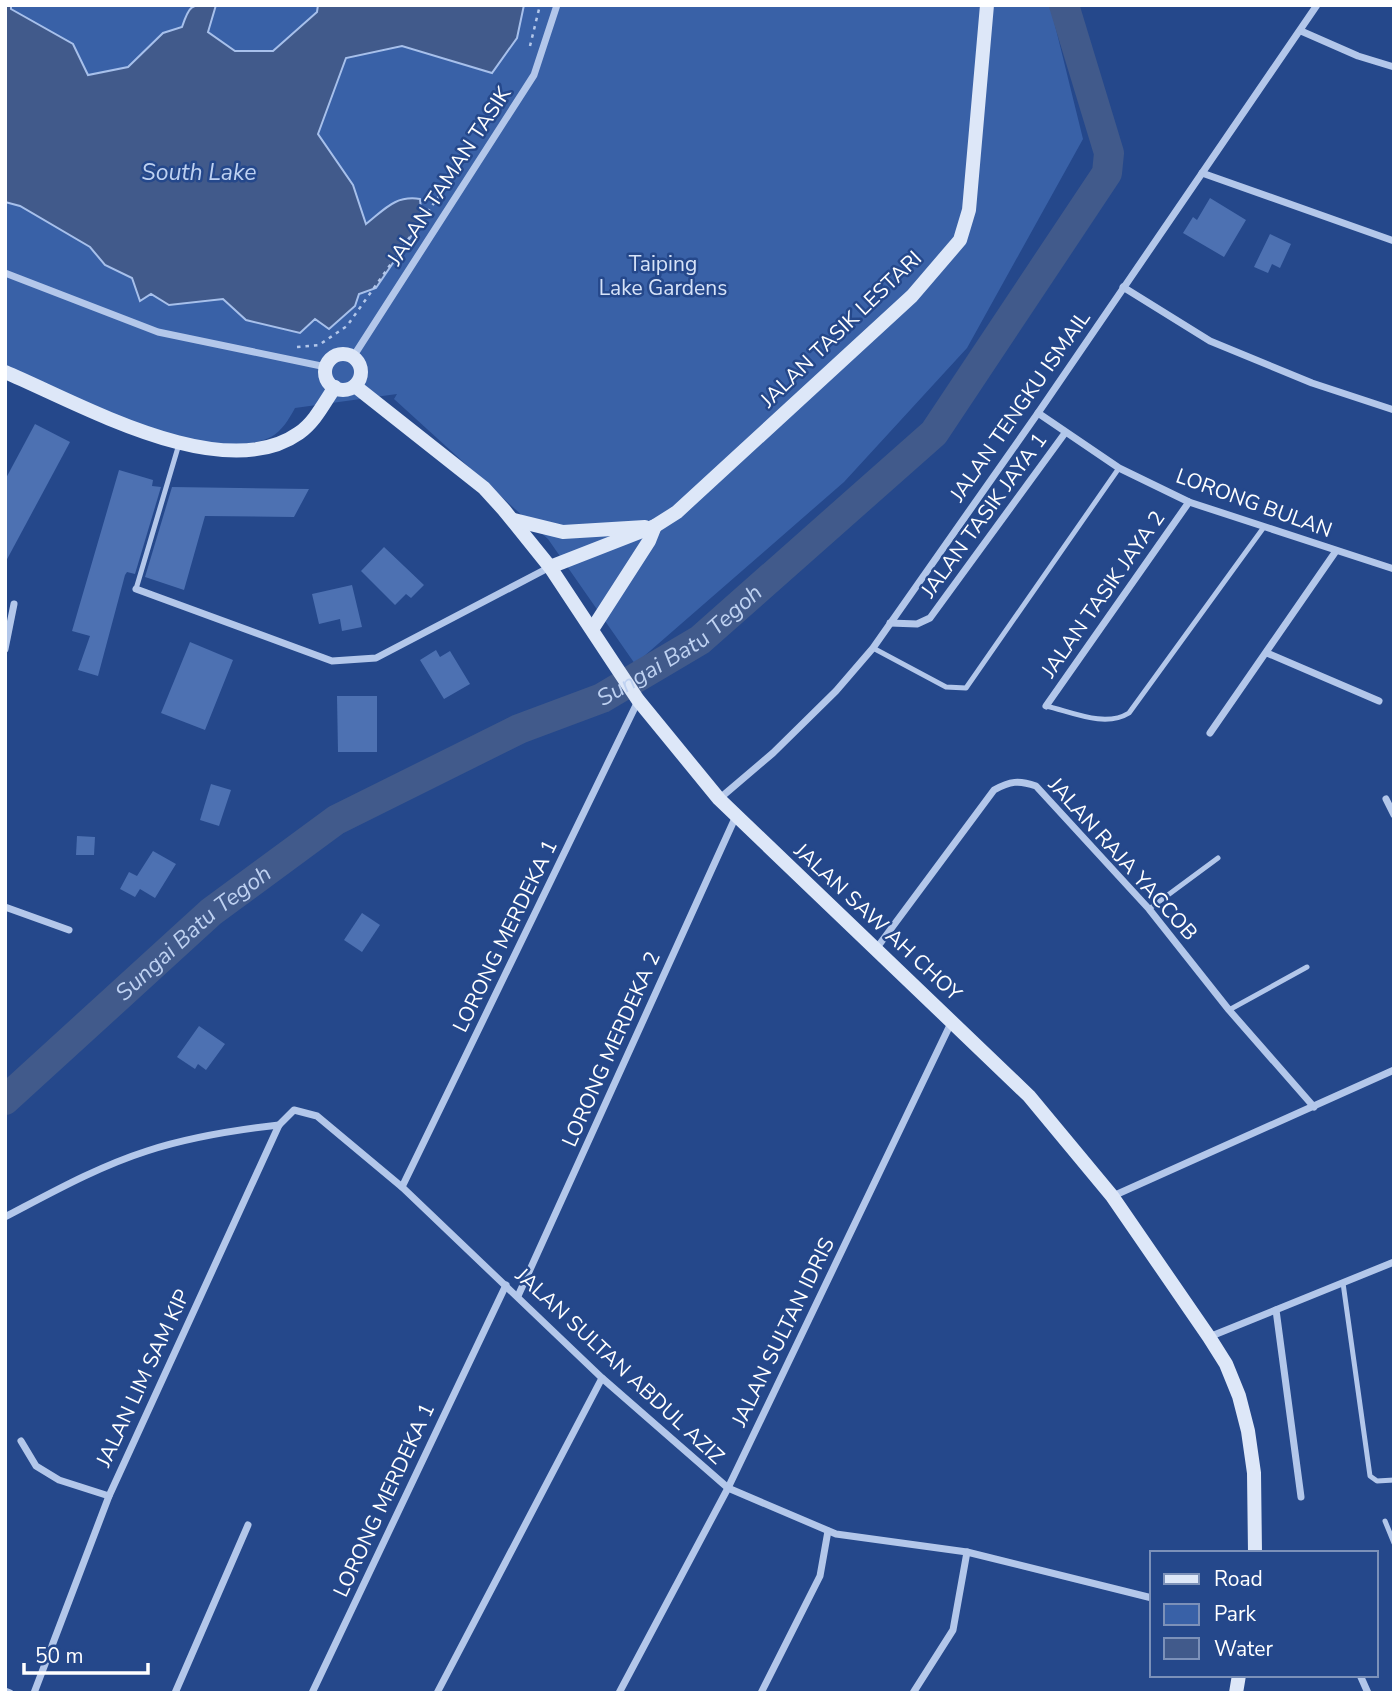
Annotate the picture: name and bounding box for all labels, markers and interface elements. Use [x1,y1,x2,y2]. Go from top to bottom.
street label: JALAN TAMAN TASIK [380,81,518,271]
water label: South Lake [142,157,257,188]
street label: JALAN TASIK LESTARI [754,245,928,414]
park label: Taiping Lake Gardens [599,250,727,302]
street label: JALAN TENGKU ISMAIL [943,305,1097,508]
street label: JALAN TASIK JAYA 1 [914,427,1053,604]
street label: LORONG BULAN [1172,462,1336,544]
street label: JALAN TASIK JAYA 2 [1034,505,1171,684]
water label: Sungai Batu Tegoh [591,577,769,714]
street label: JALAN RAJA YACCOB [1042,771,1204,946]
street label: LORONG MERDEKA 1 [446,835,564,1037]
street label: JALAN SAW AH CHOY [787,836,968,1007]
water label: Sungai Batu Tegoh [109,858,278,1008]
street label: LORONG MERDEKA 2 [555,947,667,1151]
street label: JALAN SULTAN IDRIS [725,1233,841,1432]
street label: JALAN SULTAN ABDUL AZIZ [509,1261,730,1470]
street label: JALAN LIM SAM KIP [89,1285,196,1472]
street label: LORONG MERDEKA 1 [327,1399,441,1601]
legend [1150,1551,1378,1677]
text: Road [1214,1565,1263,1593]
text: Park [1214,1600,1256,1628]
scale bar [24,1632,149,1676]
text: Water [1214,1635,1273,1663]
text: 50 m [35,1642,84,1670]

